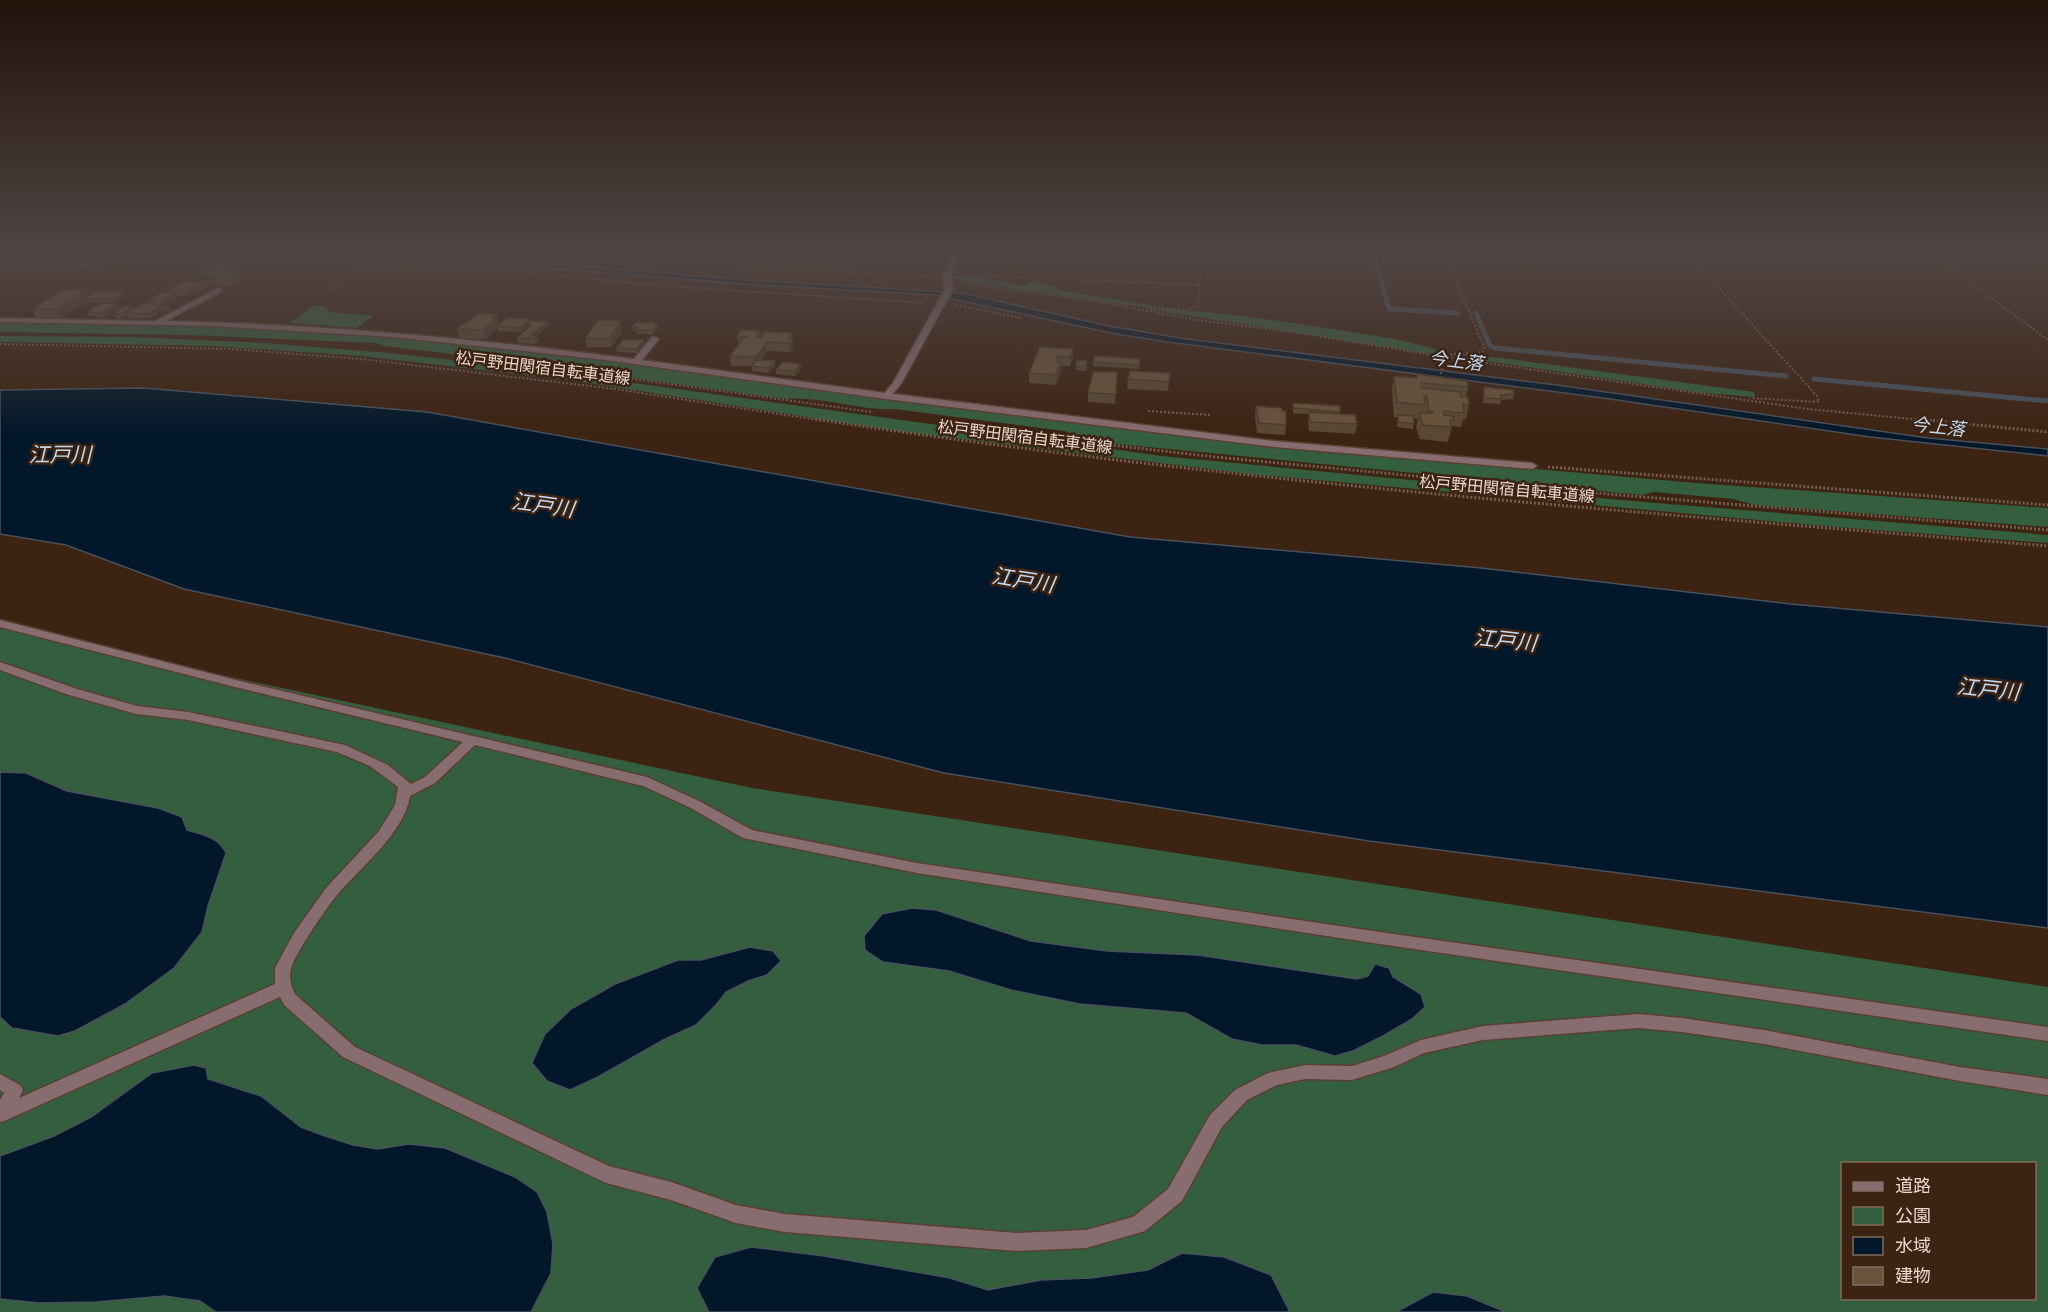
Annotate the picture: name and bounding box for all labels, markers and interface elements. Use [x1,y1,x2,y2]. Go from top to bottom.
water label: 今上落 [1428,347,1487,376]
street label: 松戸野田関宿自転車道線 [454,348,632,388]
water label: 今上落 [1910,413,1969,441]
street label: 松戸野田関宿自転車道線 [936,417,1114,457]
water label: 江戸川 [29,442,93,467]
street label: 松戸野田関宿自転車道線 [1418,472,1596,506]
water label: 江戸川 [510,488,578,522]
water label: 江戸川 [990,563,1058,598]
water label: 江戸川 [1472,624,1540,656]
water label: 江戸川 [1955,673,2023,705]
legend [1841,1162,2036,1300]
text: 道路 [1895,1175,1931,1197]
text: 公園 [1895,1205,1931,1227]
text: 水域 [1895,1235,1931,1257]
text: 建物 [1895,1265,1931,1287]

